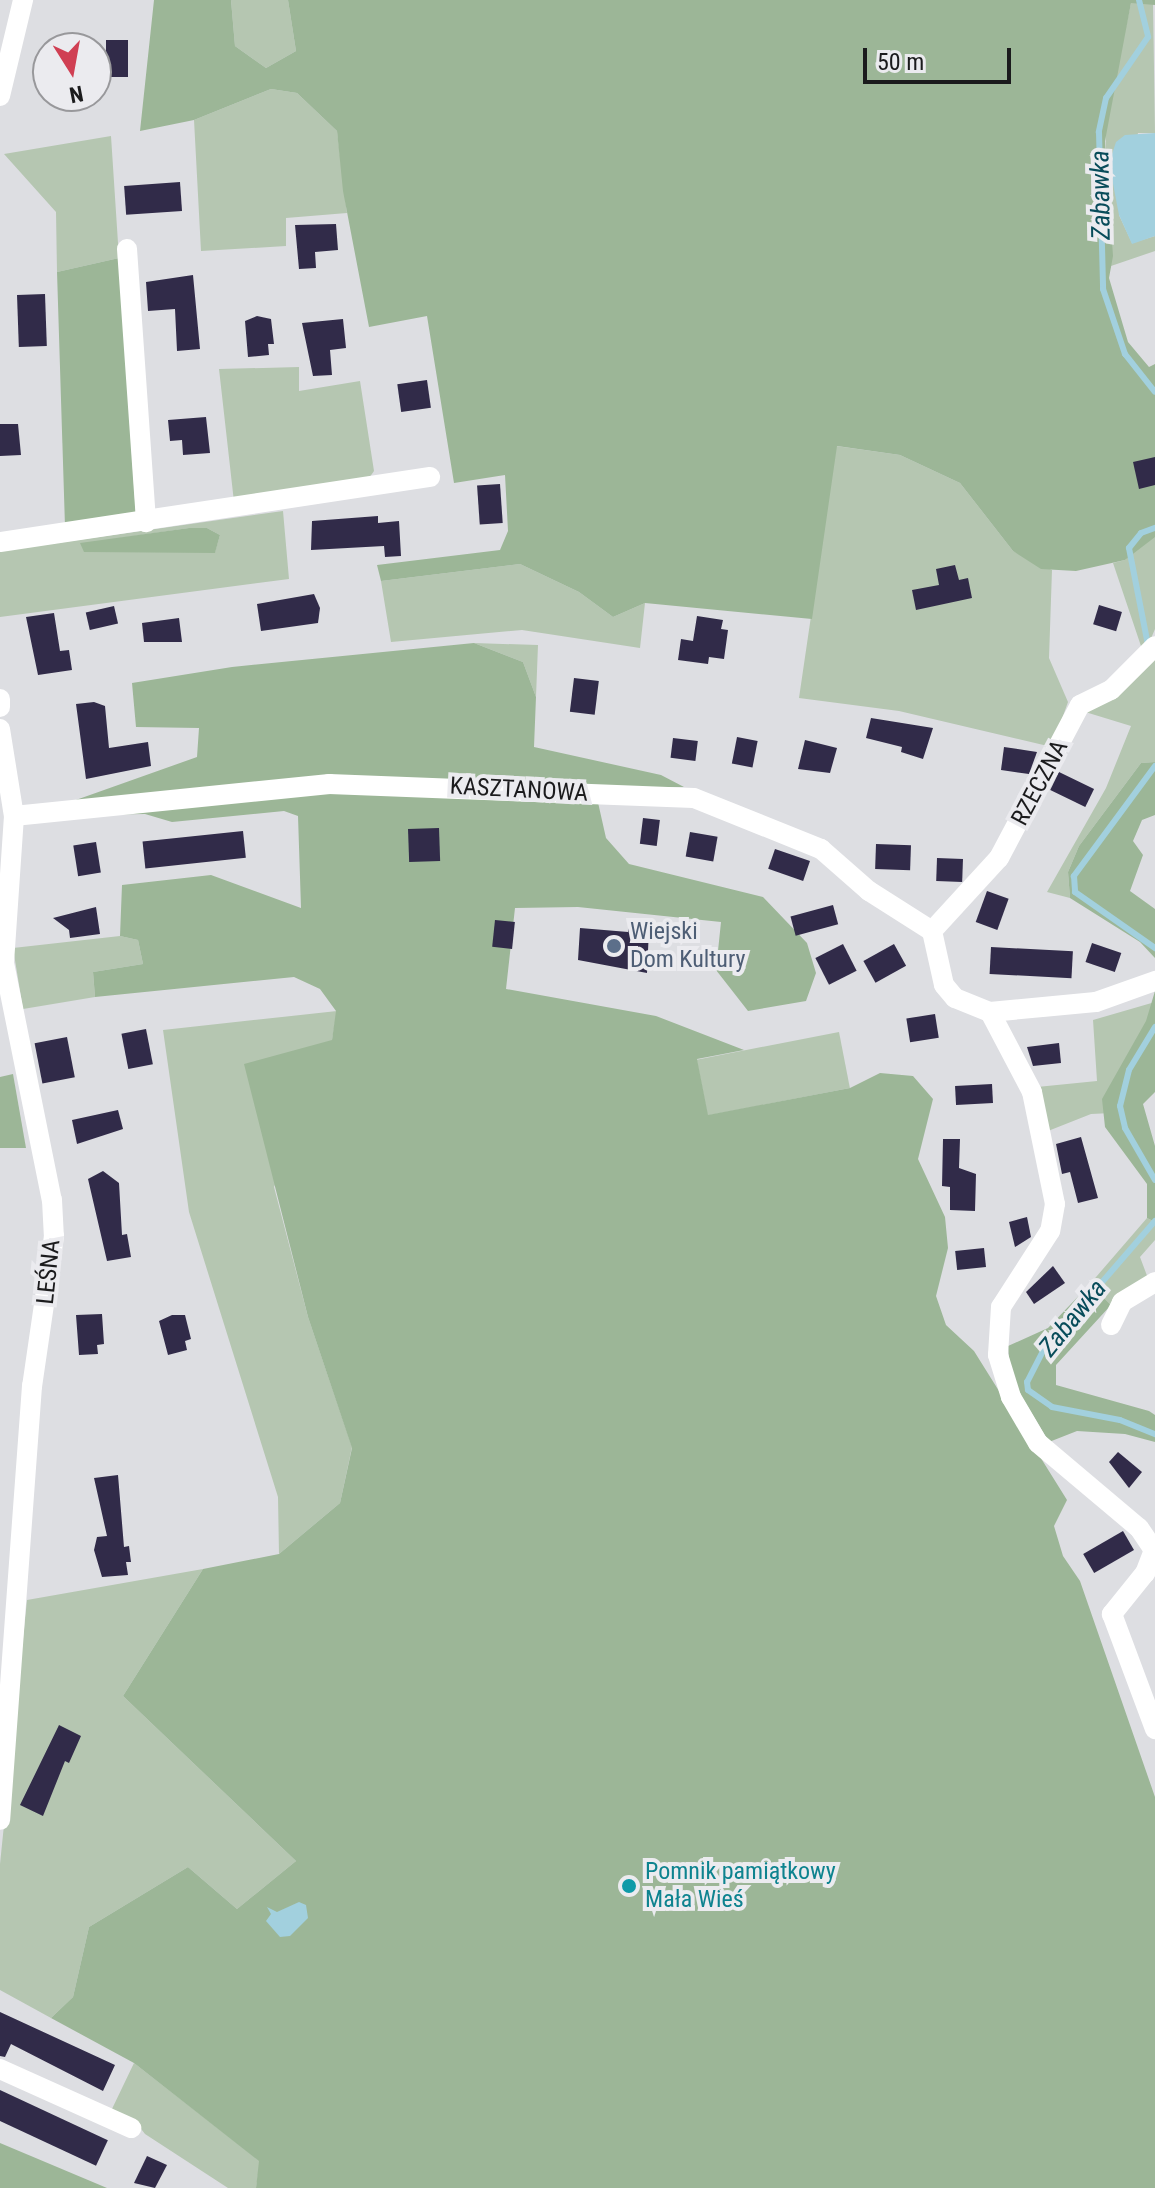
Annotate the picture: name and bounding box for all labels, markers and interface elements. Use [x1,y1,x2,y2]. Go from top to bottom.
north arrow [32,32,112,112]
scale bar [867,32,1015,82]
text: 50 m [877,48,924,76]
text: N [67,81,85,108]
water label: Zabawka [1085,150,1117,240]
street label: RZECZNA [1006,735,1074,831]
street label: KASZTANOWA [449,772,589,808]
place label: Wiejski Dom Kultury [630,918,745,974]
marker: Wiejski Dom Kultury [605,937,623,955]
street label: LEŚNA [31,1238,67,1306]
water label: Zabawka [1033,1273,1113,1363]
place label: Pomnik pamiątkowy Mała Wieś [645,1858,836,1914]
marker: Pomnik pamiątkowy Mała Wieś [620,1877,638,1895]

